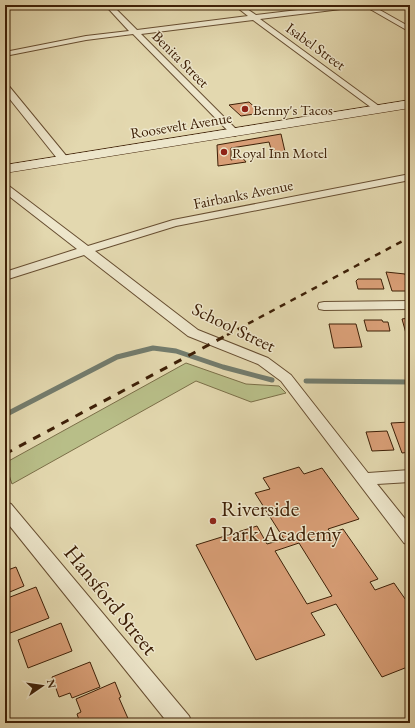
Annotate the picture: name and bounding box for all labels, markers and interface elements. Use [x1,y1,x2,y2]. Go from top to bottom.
street label: Isabel Street [282,18,350,74]
street label: Benita Street [149,27,214,92]
place label: Benny's Tacos [253,100,333,119]
marker: Benny's Tacos [240,104,250,114]
street label: Roosevelt Avenue [129,108,233,142]
place label: Royal Inn Motel [232,143,328,162]
marker: Royal Inn Motel [219,147,229,157]
street label: Fairbanks Avenue [192,175,295,213]
street label: School Street [189,297,280,357]
place label: Riverside Park Academy [221,494,341,548]
marker: Riverside Park Academy [208,516,218,526]
street label: Hansford Street [58,539,164,661]
north arrow [22,666,62,706]
text: N [44,678,60,690]

